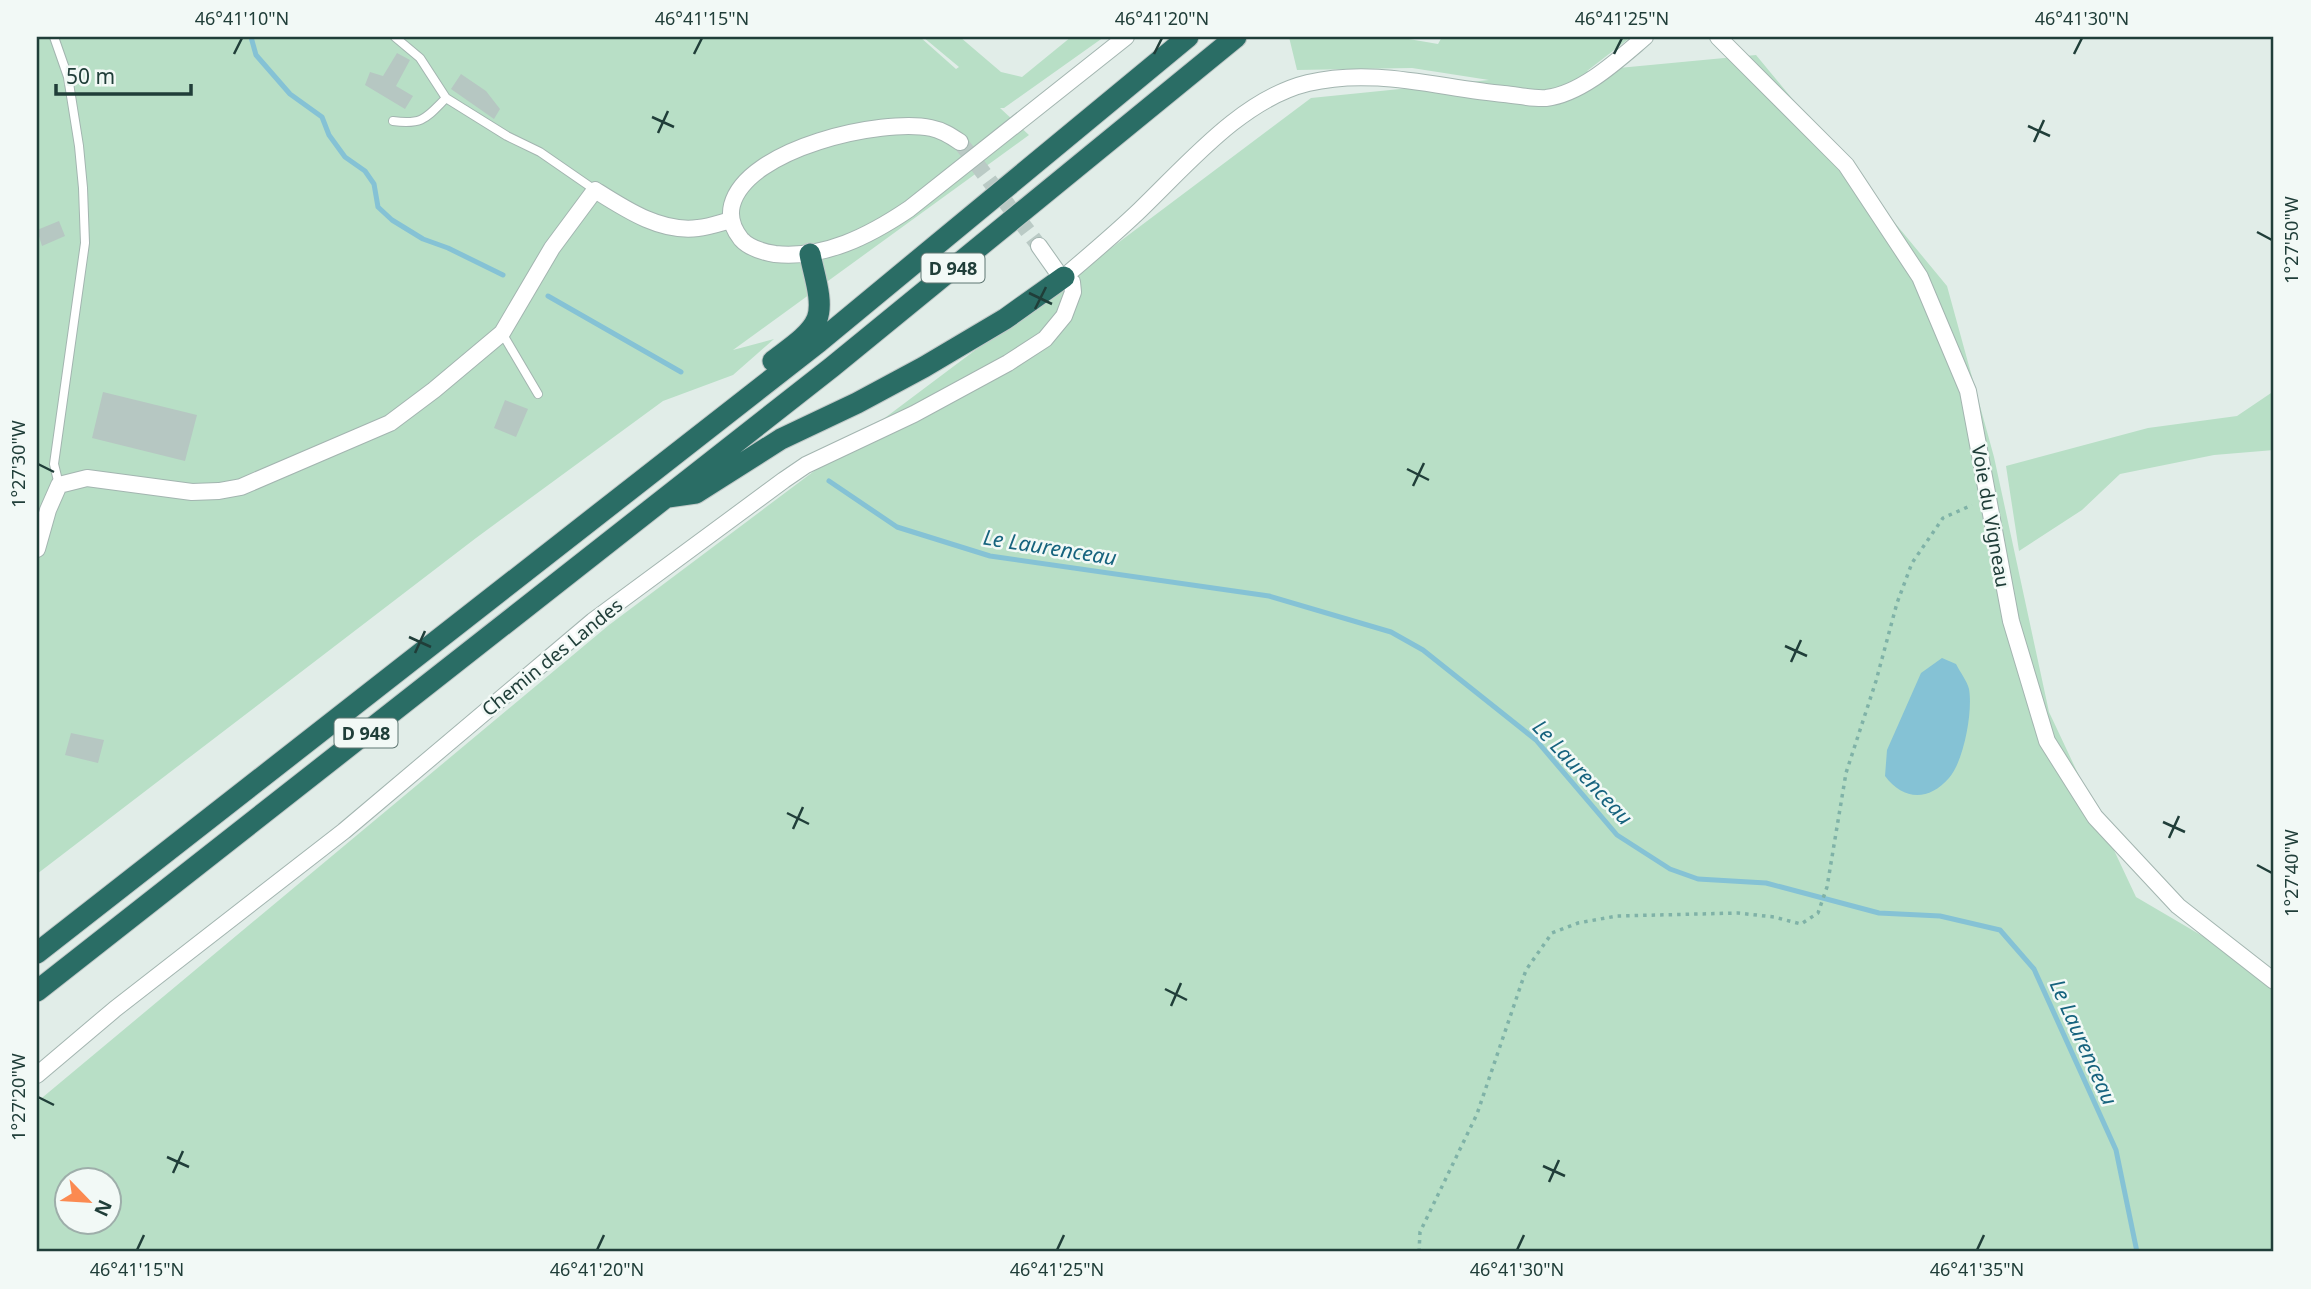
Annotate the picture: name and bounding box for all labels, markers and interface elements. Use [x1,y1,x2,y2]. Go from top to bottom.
text: 46°41'10"N [195,6,289,30]
text: 46°41'15"N [655,6,749,30]
text: 46°41'20"N [1115,6,1209,30]
text: 46°41'25"N [1575,6,1669,30]
text: 46°41'30"N [2035,6,2129,30]
scale bar [56,52,191,96]
text: 50 m [66,62,115,90]
text: 1°27'50"W [2279,196,2303,284]
road number: D 948 [922,254,984,282]
text: 1°27'30"W [6,420,30,508]
street label: Voie du Vigneau [1966,443,2016,589]
water label: Le Laurenceau [981,523,1119,571]
street label: Chemin des Landes [476,592,628,722]
water label: Le Laurenceau [1527,713,1639,831]
road number: D 948 [334,718,398,748]
text: 1°27'40"W [2279,829,2303,917]
water label: Le Laurenceau [2044,975,2124,1109]
text: 1°27'20"W [6,1053,30,1141]
north arrow [52,1166,122,1236]
text: N [88,1196,118,1221]
text: 46°41'15"N [90,1257,184,1281]
text: 46°41'20"N [550,1257,644,1281]
text: 46°41'25"N [1010,1257,1104,1281]
text: 46°41'30"N [1470,1257,1564,1281]
text: 46°41'35"N [1930,1257,2024,1281]

